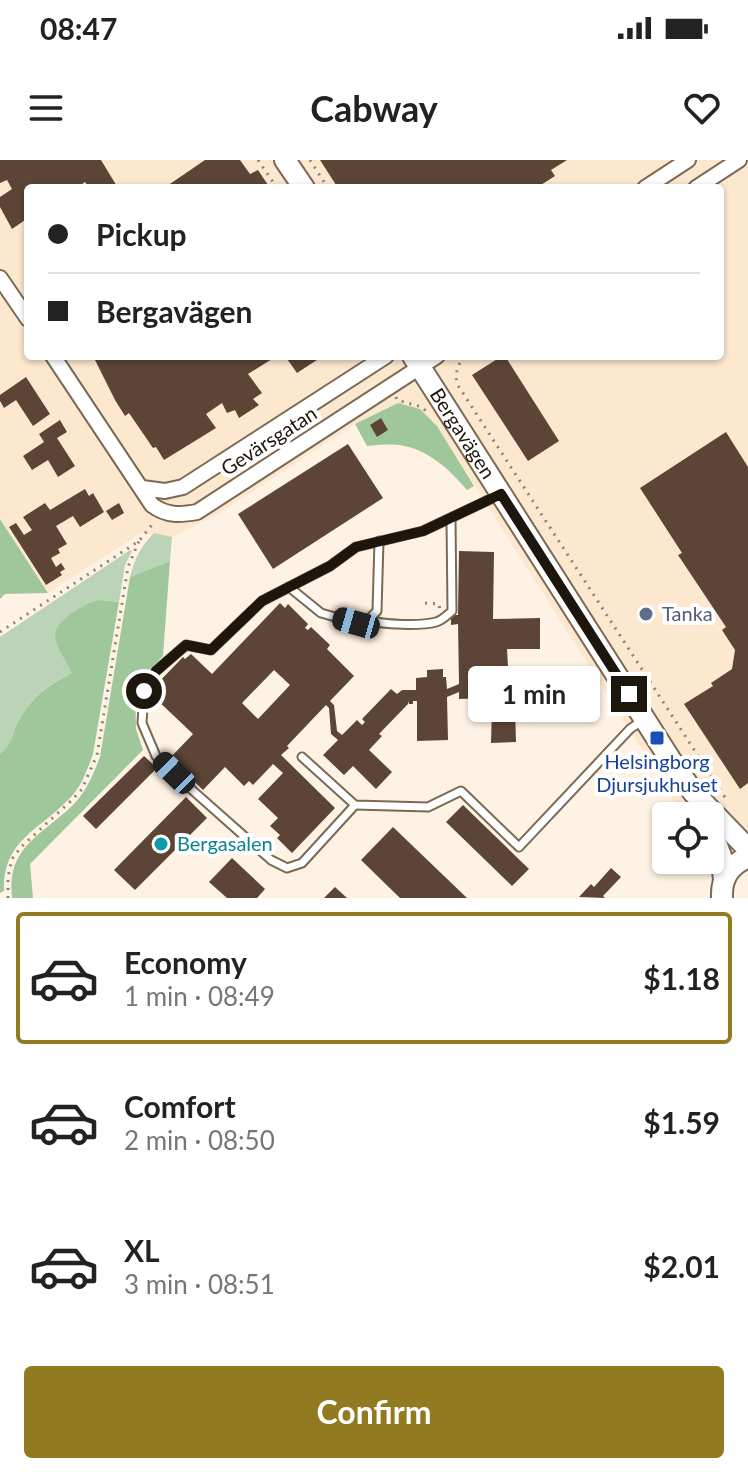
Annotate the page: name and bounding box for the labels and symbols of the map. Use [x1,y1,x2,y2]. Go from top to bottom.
street label: Bergavägen [426,383,501,483]
street label: Gevärsgatan [216,400,321,480]
place label: Tanka [662,601,713,625]
car [330,605,382,641]
marker: Tanka [637,605,655,623]
callout: 1 min [469,666,601,722]
route start [126,673,162,709]
route end [611,676,647,712]
marker: Helsingborg Djursjukhuset [648,729,666,747]
car [148,748,200,798]
place label: Helsingborg Djursjukhuset [596,749,718,796]
place label: Bergasalen [177,831,273,855]
marker: Bergasalen [152,835,170,853]

